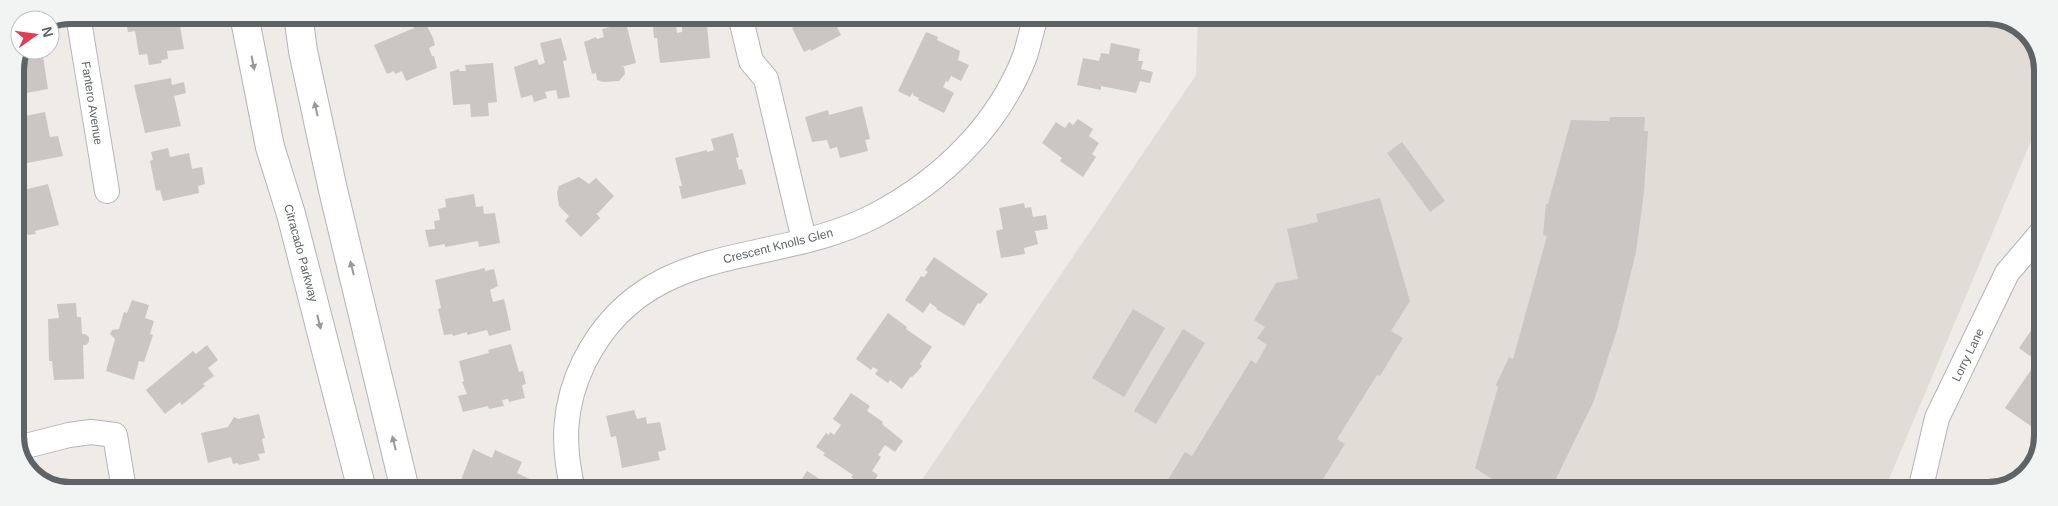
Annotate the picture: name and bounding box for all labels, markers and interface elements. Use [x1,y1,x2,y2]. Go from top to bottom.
north arrow [10,10,60,60]
text: N [39,25,57,39]
one-way arrow [250,55,258,71]
street label: Fantero Avenue [78,60,106,146]
one-way arrow [312,102,320,117]
street label: Citracado Parkway [281,203,321,303]
street label: Crescent Knolls Glen [722,226,834,266]
one-way arrow [348,260,356,275]
one-way arrow [315,314,323,329]
street label: Lorry Lane [1949,326,1987,384]
one-way arrow [390,435,398,450]

